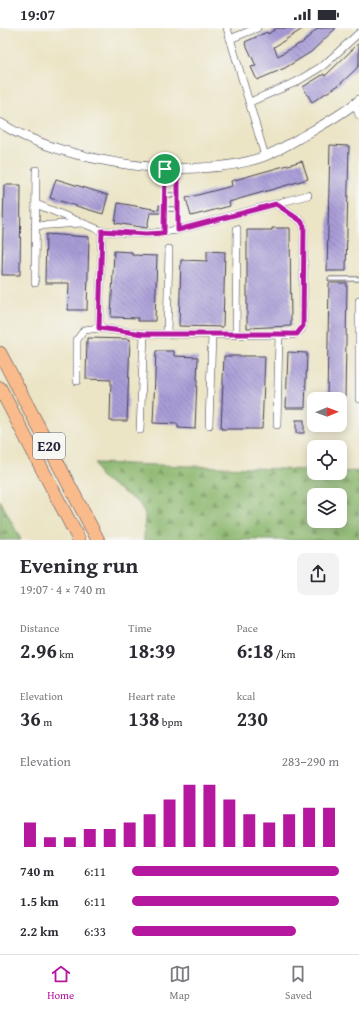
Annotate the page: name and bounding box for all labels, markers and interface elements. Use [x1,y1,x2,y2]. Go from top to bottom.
text: 19:07 [20,4,55,25]
pin [148,152,182,186]
icon: arrive [154,158,176,180]
north arrow [307,392,347,432]
map controls [307,392,347,528]
road number: E20 [33,433,65,459]
button: locate [307,440,347,480]
button: layers [307,488,347,528]
text: Evening run [20,549,138,581]
button: share [297,553,339,595]
text: 19:07 · 4 × 740 m [20,580,106,599]
text: Distance [20,620,59,636]
text: Time [128,620,152,636]
text: Pace [237,620,258,636]
text: 2.96 [20,636,57,665]
text: 18:39 [128,636,175,665]
text: 6:18 [237,636,273,665]
text: km [57,646,74,662]
text: /km [273,646,296,662]
text: Elevation [20,688,63,704]
text: Heart rate [128,688,176,704]
text: kcal [237,688,255,704]
text: 36 [20,704,41,733]
text: 138 [128,704,159,733]
text: 230 [237,704,268,733]
text: m [41,714,52,730]
text: bpm [159,714,182,730]
text: Elevation [20,752,71,771]
text: 283–290 m [282,752,339,771]
text: 740 m [20,862,54,881]
text: 6:11 [84,862,106,881]
text: 1.5 km [20,892,59,911]
text: 6:11 [84,892,106,911]
text: 2.2 km [20,922,59,941]
text: 6:33 [84,922,106,941]
tab: Home [47,963,74,1003]
tab: Map [169,963,191,1003]
tab: Saved [285,963,312,1003]

